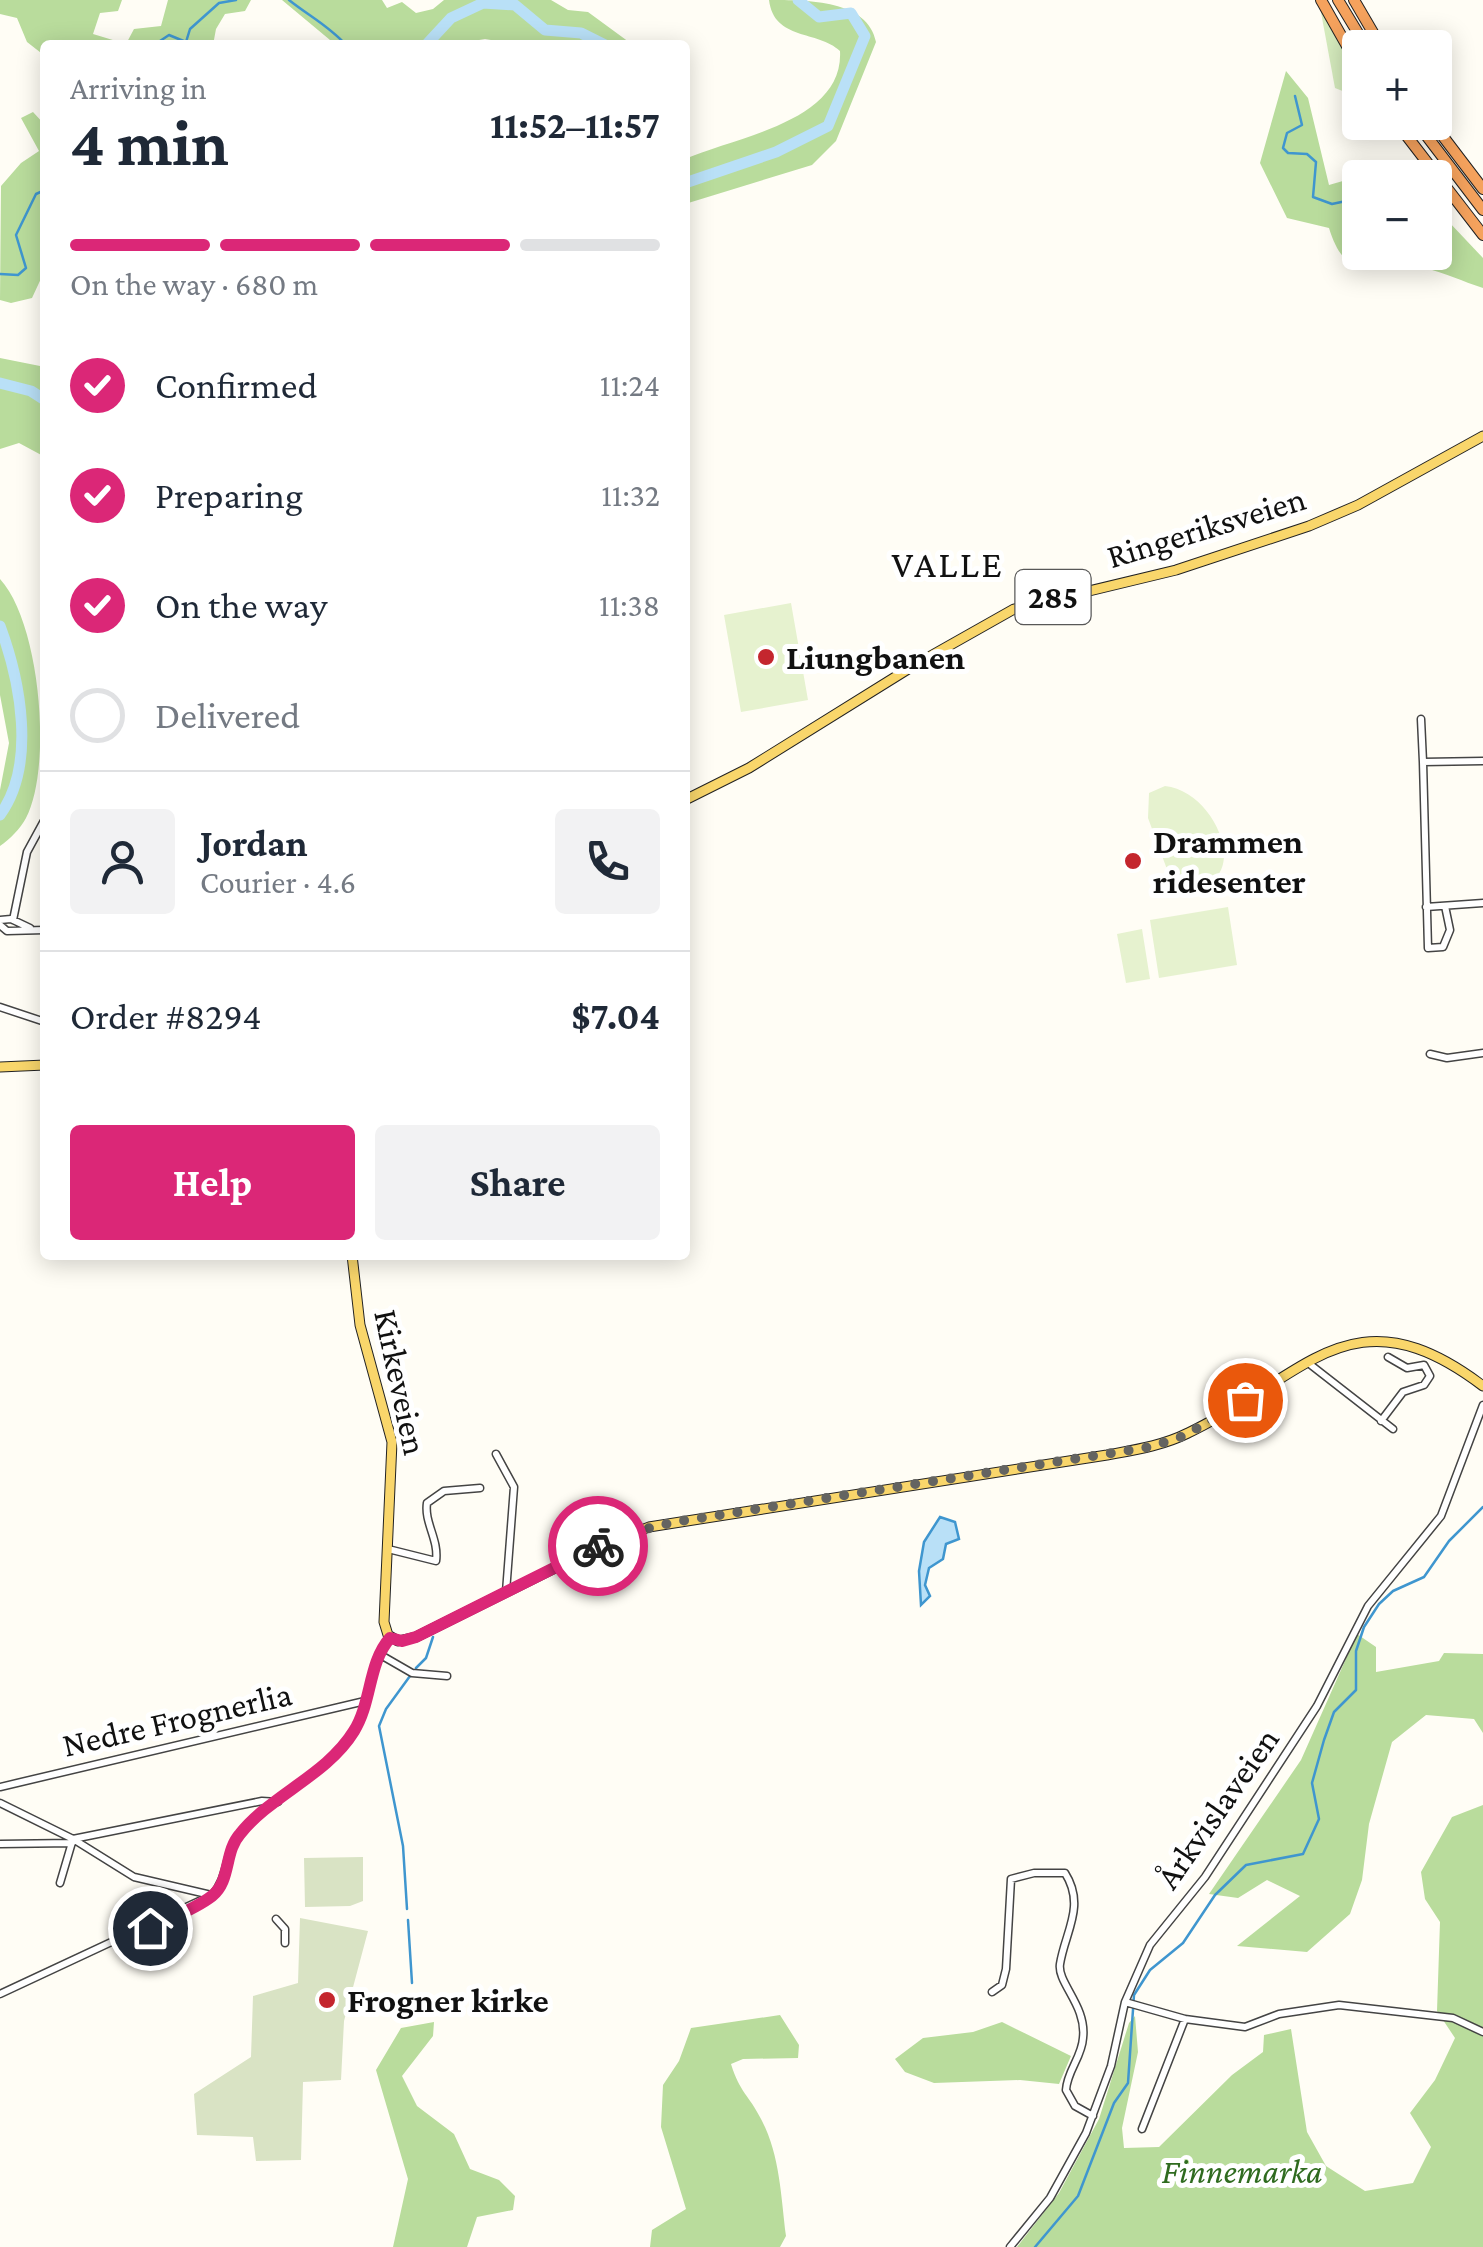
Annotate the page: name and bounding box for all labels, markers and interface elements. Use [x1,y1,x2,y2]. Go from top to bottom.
map controls [1342,30,1452,270]
button: + [1342,30,1452,140]
text: Arriving in [70,70,207,106]
text: 11:52–11:57 [490,104,660,146]
text: 4 min [70,107,229,179]
button: − [1342,160,1452,270]
text: On the way · 680 m [70,266,318,302]
icon: check [70,358,125,413]
text: Confirmed [155,364,318,406]
text: 11:24 [600,367,660,403]
icon: check [70,468,125,523]
text: Preparing [155,474,303,516]
text: 11:32 [601,477,660,513]
street label: Ringeriksveien [1102,479,1310,576]
district label: VALLE [892,543,1004,585]
road number: 285 [1016,570,1090,624]
icon: check [70,578,125,633]
text: On the way [155,584,327,626]
text: 11:38 [599,587,660,623]
place label: Liungbanen [786,638,965,677]
marker: Liungbanen [755,646,777,668]
text: Delivered [155,694,300,736]
button: person [70,809,175,914]
button: phone [555,809,660,914]
text: Jordan [200,822,308,864]
place label: Drammen ridesenter [1153,822,1306,901]
marker: Drammen ridesenter [1122,850,1144,872]
text: Courier · 4.6 [200,864,356,900]
text: Order #8294 [70,995,262,1037]
text: $7.04 [571,995,660,1037]
button: Help [70,1125,355,1240]
button: Share [375,1125,660,1240]
street label: Kirkeveien [366,1306,435,1459]
pin [1203,1358,1288,1443]
icon: bag [1218,1373,1273,1428]
courier [548,1496,648,1596]
icon: bike [571,1519,626,1574]
street label: Nedre Frognerlia [59,1674,296,1765]
street label: Årkvislaveien [1148,1720,1287,1896]
pin [108,1886,193,1971]
icon: home [123,1901,178,1956]
place label: Frogner kirke [347,1981,549,2020]
marker: Frogner kirke [316,1989,338,2011]
park label: Finnemarka [1162,2152,1322,2191]

